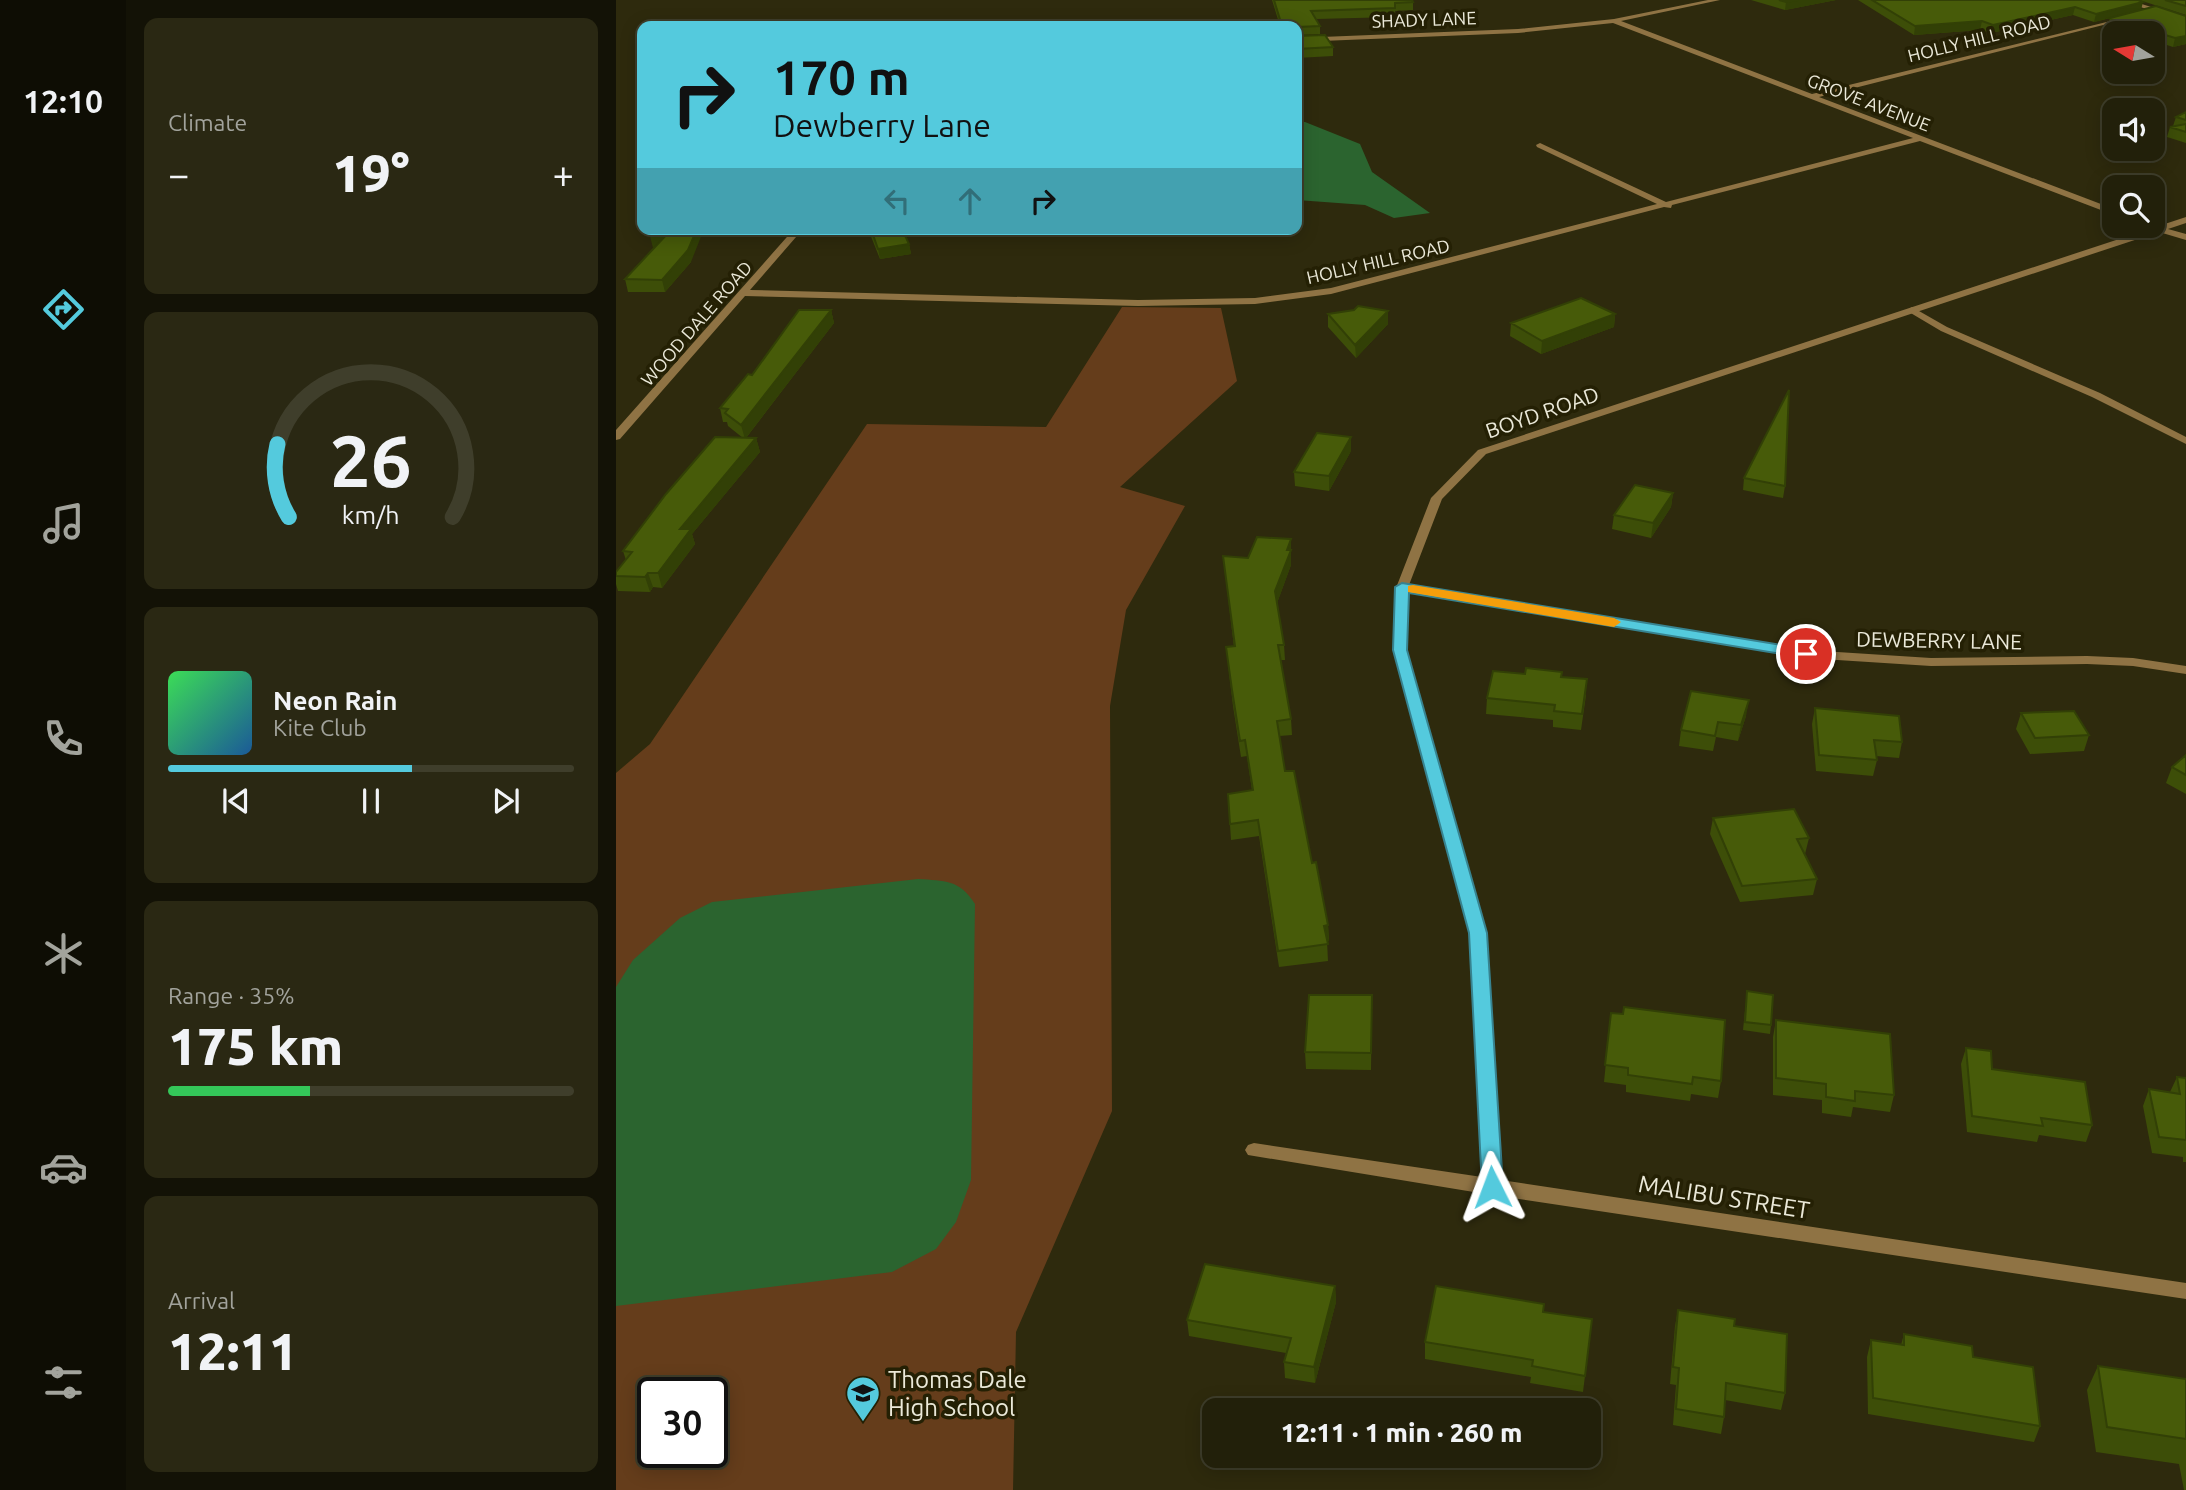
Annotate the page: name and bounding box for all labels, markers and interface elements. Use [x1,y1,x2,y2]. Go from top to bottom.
street label: SHADY LANE [1371,7,1477,31]
street label: HOLLY HILL ROAD [1905,11,2053,65]
north arrow [2102,21,2165,84]
map controls [2102,21,2165,238]
icon: right [658,49,749,140]
text: 170 m [773,49,910,104]
street label: GROVE AVENUE [1805,69,1933,135]
text: 12:10 [23,83,103,119]
button: sound [2102,98,2165,161]
text: Dewberry Lane [773,107,991,143]
text: Climate [168,110,247,135]
text: 19° [332,144,410,202]
text: − [168,153,189,195]
text: + [553,153,574,195]
button: search [2102,175,2165,238]
icon: left [878,182,916,220]
icon: ahead [951,182,989,220]
icon: right [1024,182,1062,220]
street label: HOLLY HILL ROAD [1304,235,1452,287]
street label: WOOD DALE ROAD [636,257,756,389]
icon: directions [39,285,88,334]
street label: BOYD ROAD [1482,381,1602,443]
text: 26 [330,419,412,501]
icon: music [39,499,88,548]
text: km/h [342,500,400,528]
pin [1776,624,1836,684]
street label: DEWBERRY LANE [1856,627,2022,653]
icon: arrive [1787,635,1825,673]
text: Neon Rain [273,686,398,715]
icon: phone [39,714,88,763]
text: Kite Club [273,715,367,740]
icon: previous [217,782,255,820]
icon: pause [352,782,390,820]
icon: next [487,782,525,820]
icon: climate [39,929,88,978]
text: Range · 35% [168,983,295,1008]
text: 175 km [168,1017,343,1075]
icon: car [39,1143,88,1192]
position arrow [1455,1150,1529,1224]
street label: MALIBU STREET [1636,1170,1812,1224]
text: Arrival [168,1288,235,1313]
text: 12:11 [168,1322,298,1380]
icon: filters [39,1358,88,1407]
place label: Thomas Dale High School [888,1366,1027,1421]
school or university icon: Thomas Dale High School [844,1374,882,1423]
speed limit sign: 30 [637,1377,728,1468]
text: 12:11 · 1 min · 260 m [1281,1418,1522,1447]

